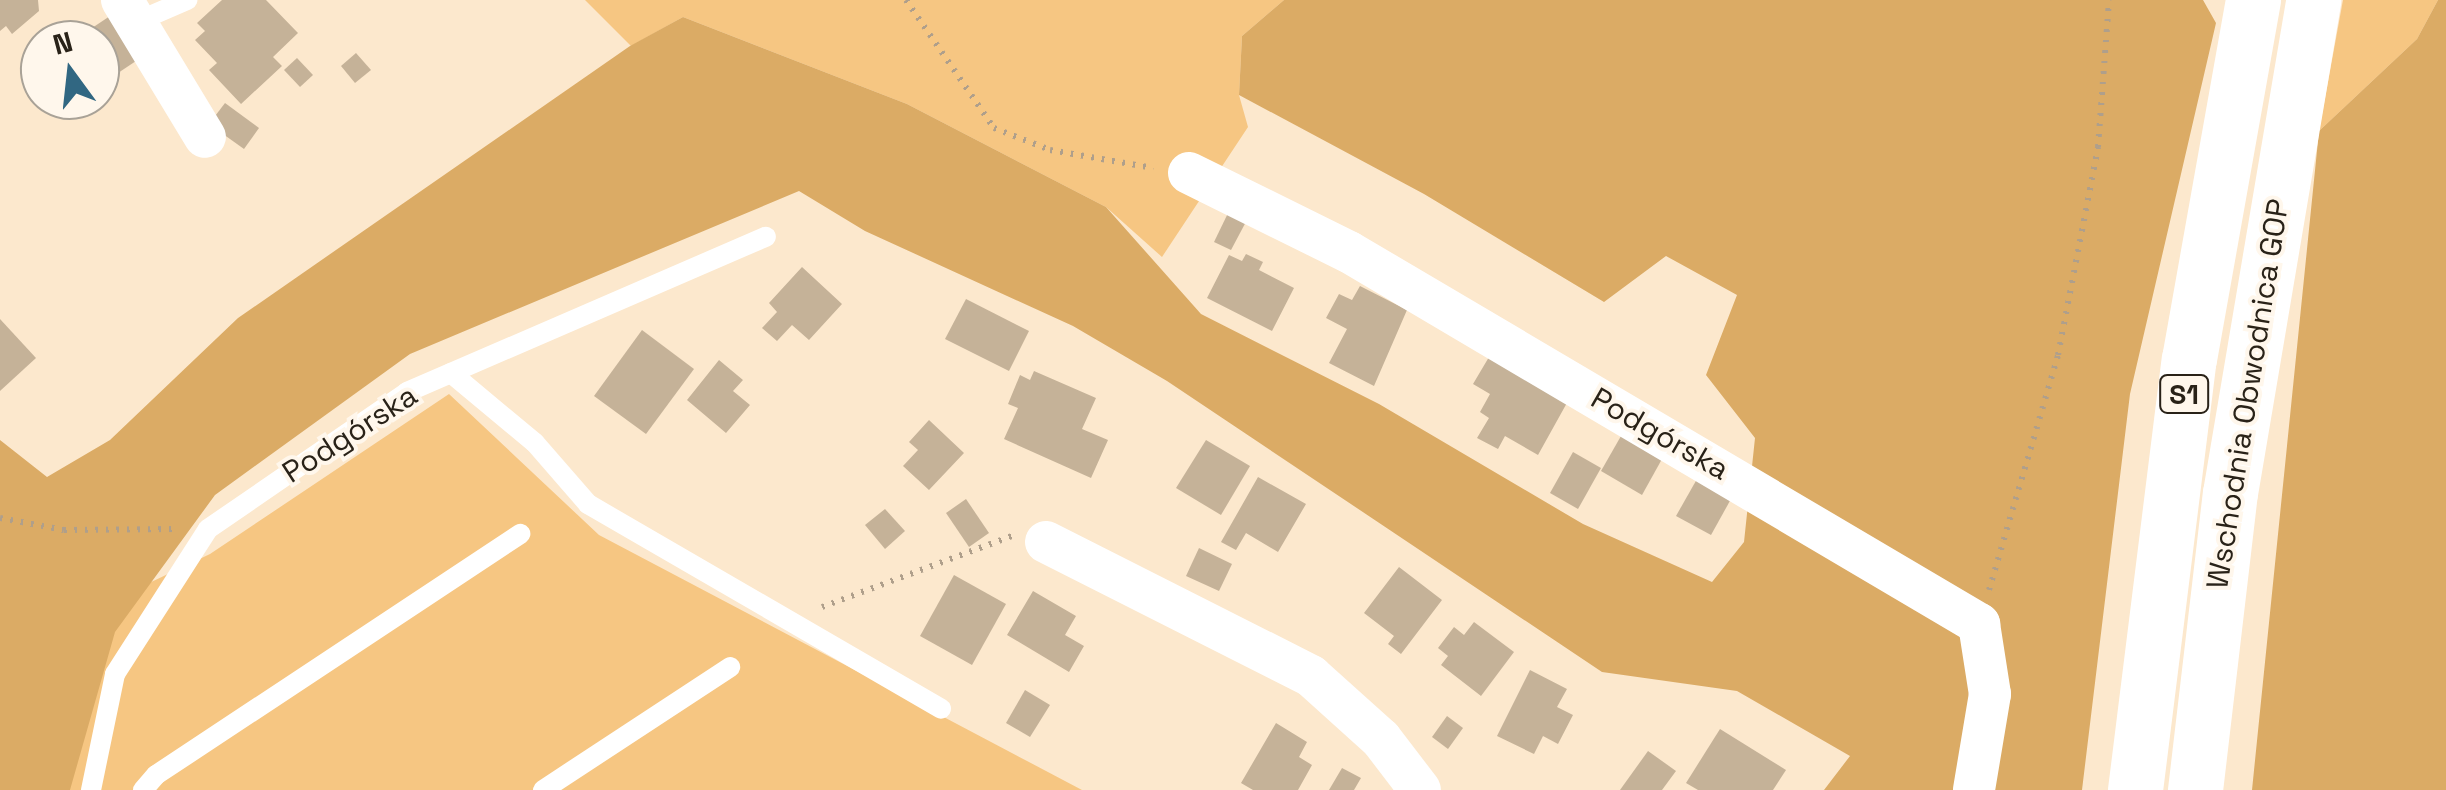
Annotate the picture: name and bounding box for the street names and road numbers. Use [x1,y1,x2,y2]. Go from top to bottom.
street label: Wschodnia Obwodnica GOP [2199,197,2297,591]
road number: S1 [2159,371,2209,417]
street label: Podgórska [276,377,424,491]
street label: Podgórska [1585,380,1735,488]

